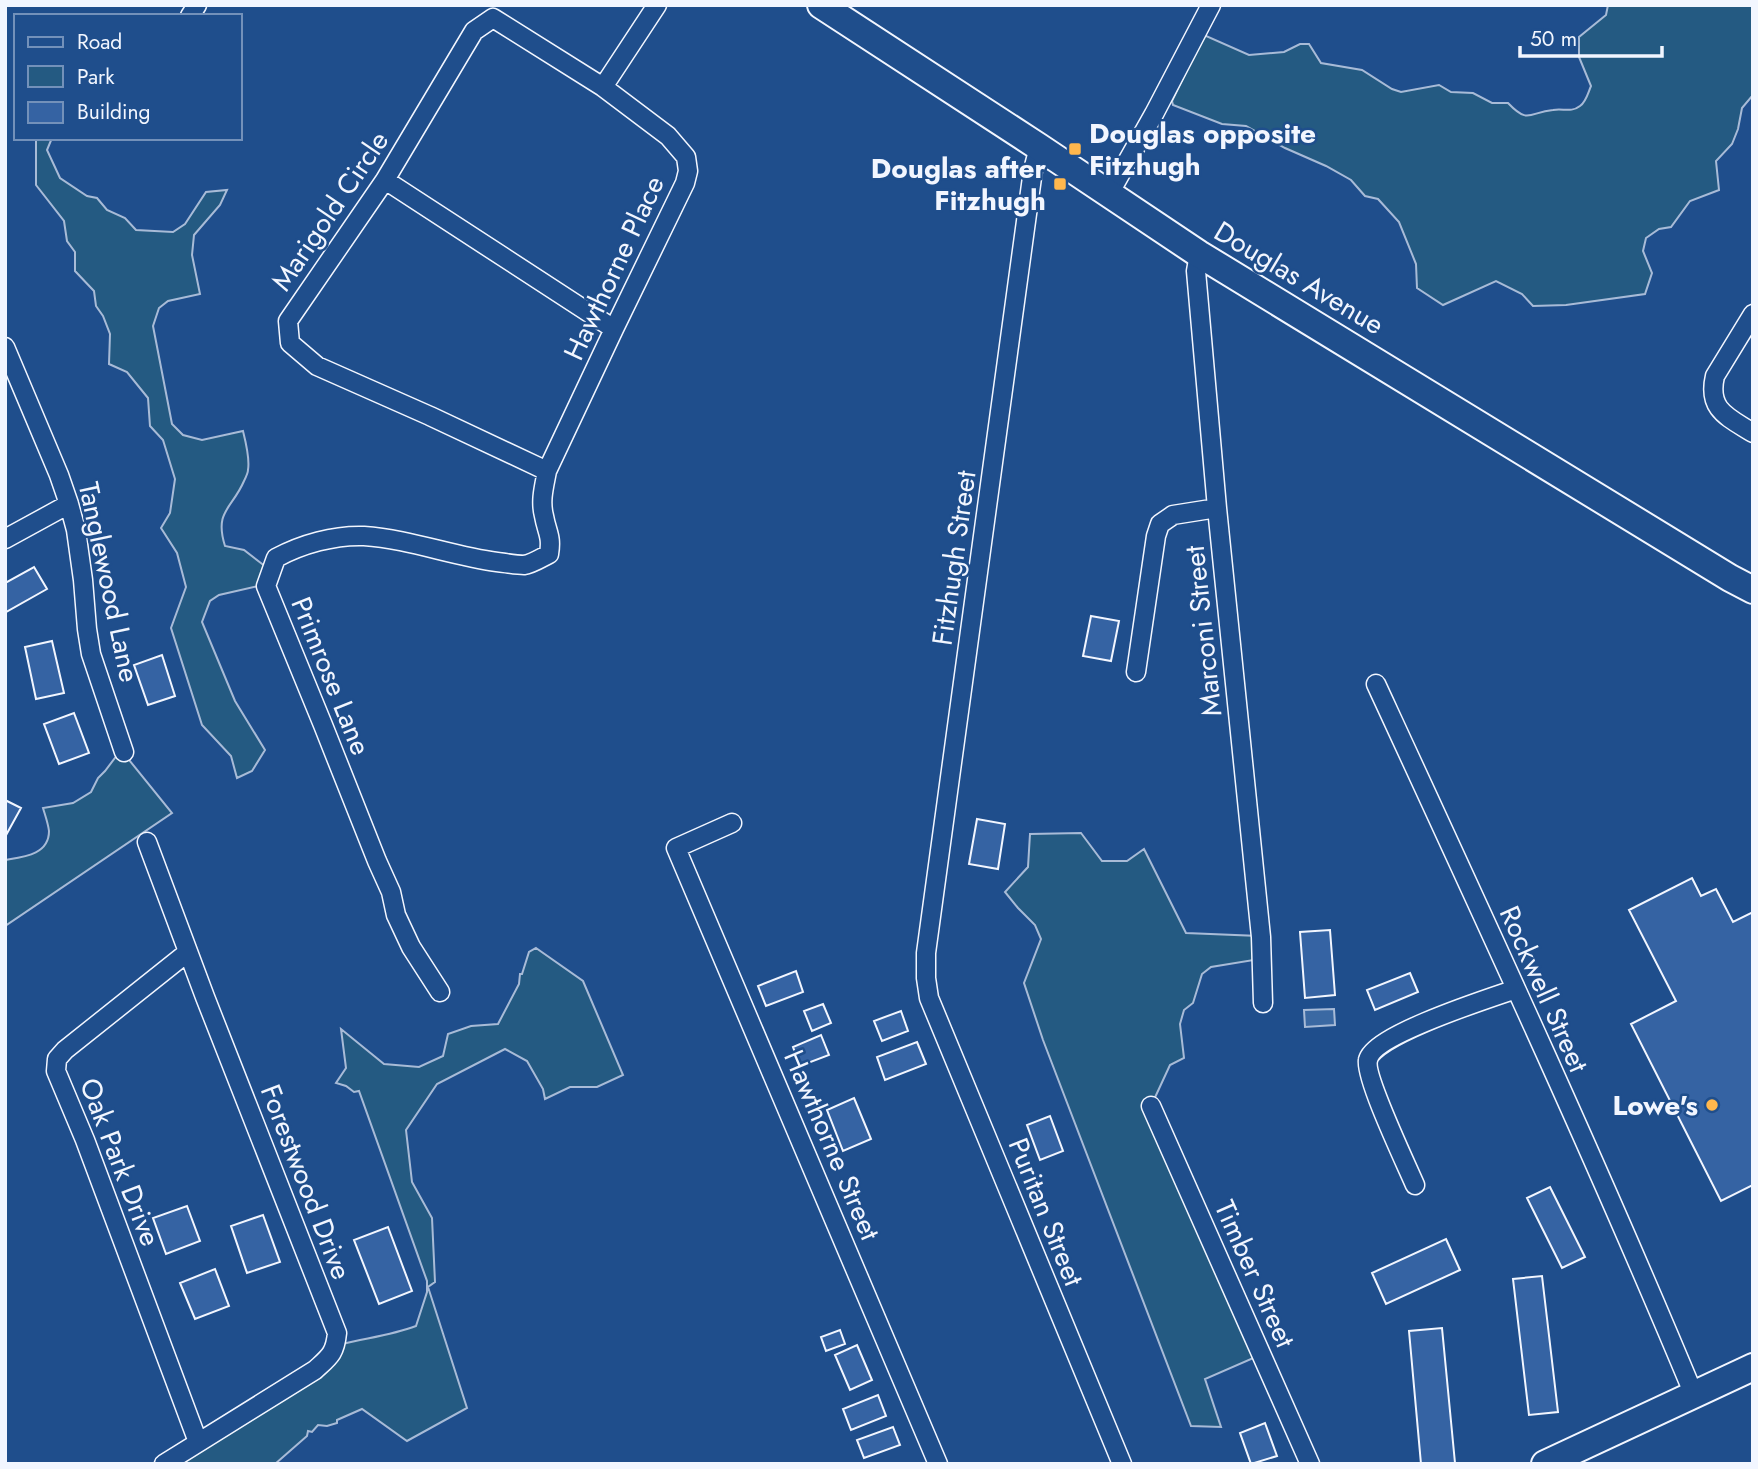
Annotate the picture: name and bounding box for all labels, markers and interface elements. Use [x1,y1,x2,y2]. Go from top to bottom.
legend [14,14,242,140]
scale bar [1520,14,1662,58]
text: 50 m [1530,24,1577,54]
text: Road [77,27,122,57]
text: Park [77,62,115,92]
text: Building [77,97,150,127]
place label: Douglas opposite Fitzhugh [1089,113,1316,186]
street label: Marigold Circle [261,123,399,299]
marker: Douglas opposite Fitzhugh [1067,141,1083,157]
place label: Douglas after Fitzhugh [871,148,1046,221]
street label: Hawthorne Place [553,169,675,367]
marker: Douglas after Fitzhugh [1052,176,1068,192]
street label: Douglas Avenue [1206,211,1392,345]
street label: Fitzhugh Street [921,468,987,648]
street label: Tanglewood Lane [68,478,150,686]
street label: Marconi Street [1174,543,1232,718]
street label: Primrose Lane [281,591,381,761]
street label: Rockwell Street [1489,899,1599,1079]
street label: Hawthorne Street [773,1044,891,1247]
street label: Oak Park Drive [69,1072,171,1252]
street label: Forestwood Drive [250,1079,362,1285]
place label: Lowe's [1612,1085,1698,1126]
marker: Lowe's [1704,1097,1720,1113]
street label: Puritan Street [998,1132,1094,1292]
street label: Timber Street [1204,1194,1306,1354]

